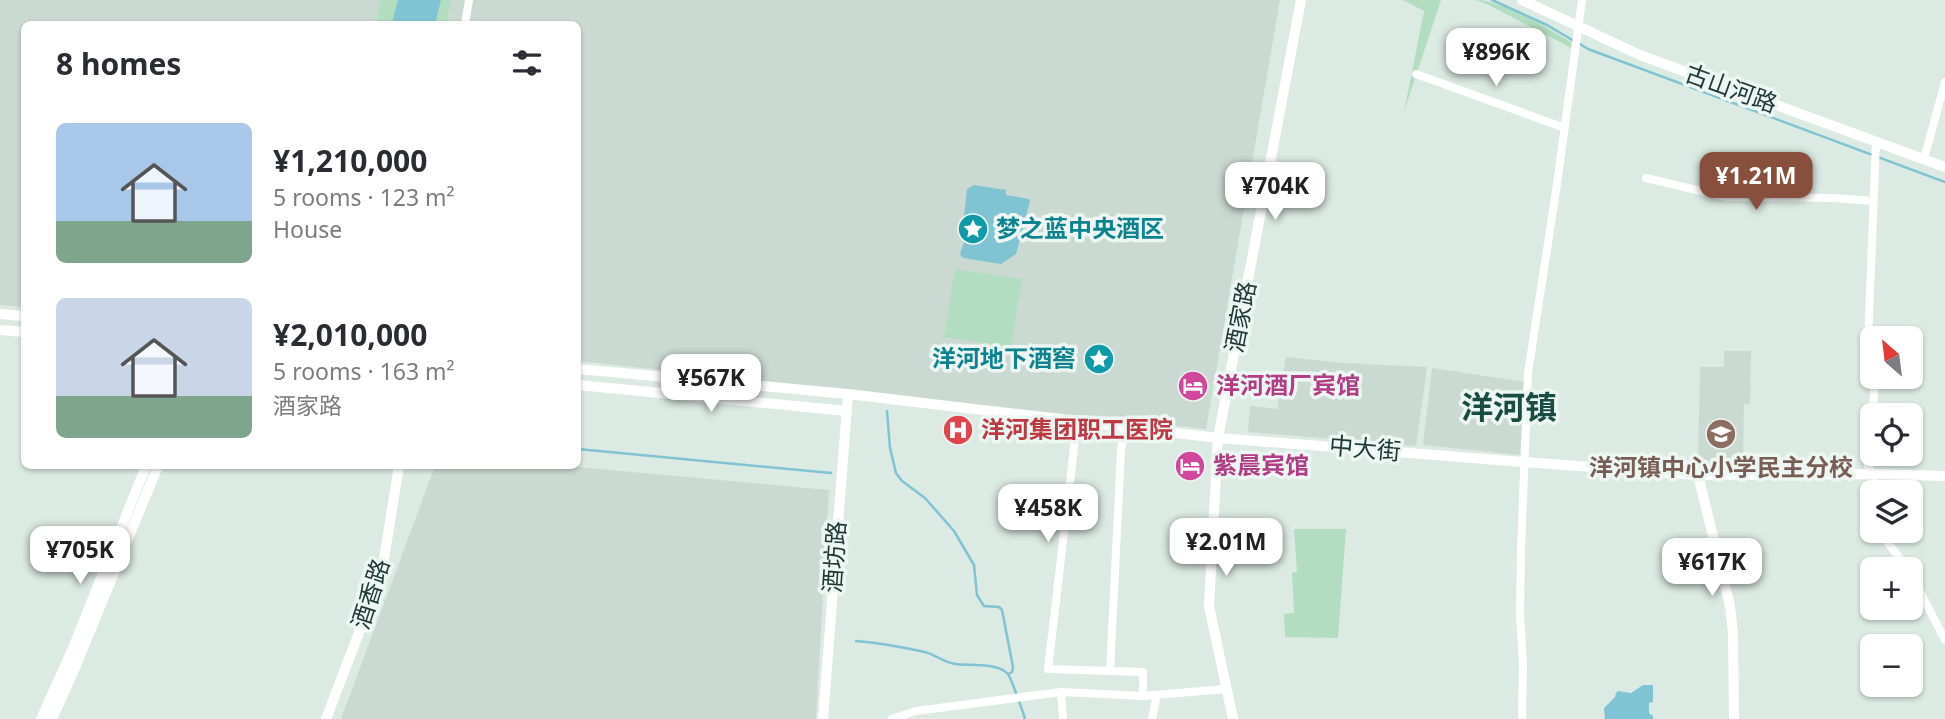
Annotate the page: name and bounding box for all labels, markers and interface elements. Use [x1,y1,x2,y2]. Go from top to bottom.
pin: ¥896K [1447,28,1545,88]
text: ¥896K [1462,35,1530,67]
text: 8 homes [56,43,181,84]
icon: filters [508,44,546,82]
street label: 古山河路 [1681,56,1782,120]
text: ¥1,210,000 [273,140,427,181]
icon: home [112,151,196,235]
pin: ¥1.21M [1699,152,1813,212]
text: ¥1.21M [1716,159,1796,191]
pin: ¥704K [1226,162,1324,222]
text: ¥704K [1241,169,1309,201]
text: 5 rooms · 123 m² [273,181,455,213]
place label: 梦之蓝中央酒区 [996,211,1164,244]
place icon: 梦之蓝中央酒区 [956,212,990,246]
text: House [273,213,342,245]
street label: 酒家路 [1216,278,1263,355]
text: ¥2,010,000 [273,314,427,355]
icon: home [112,326,196,410]
north arrow [1860,326,1923,388]
map controls [1860,326,1923,697]
place label: 洋河地下酒窖 [932,341,1076,374]
place icon: 洋河地下酒窖 [1082,342,1116,376]
pin: ¥567K [662,354,760,414]
text: 5 rooms · 163 m² [273,355,455,387]
text: ¥567K [677,361,745,393]
place label: 洋河酒厂宾馆 [1216,368,1360,401]
hotel icon: 洋河酒厂宾馆 [1176,369,1210,403]
district label: 洋河镇 [1461,385,1557,428]
text: 酒家路 [273,389,342,421]
button: locate [1860,403,1923,466]
place label: 洋河集团职工医院 [981,412,1173,445]
hospital icon: 洋河集团职工医院 [941,413,975,447]
school or university icon: 洋河镇中心小学民主分校 [1704,417,1738,451]
street label: 中大街 [1328,428,1402,467]
place label: 紫晨宾馆 [1213,448,1309,481]
hotel icon: 紫晨宾馆 [1173,449,1207,483]
place label: 洋河镇中心小学民主分校 [1589,450,1853,483]
button: layers [1860,480,1923,543]
pin: ¥458K [999,484,1097,544]
text: ¥458K [1014,491,1082,523]
pin: ¥2.01M [1169,518,1283,578]
street label: 酒坊路 [815,520,852,594]
text: ¥2.01M [1186,525,1266,557]
pin: ¥705K [31,526,129,586]
text: ¥705K [46,533,114,565]
pin: ¥617K [1663,538,1761,598]
text: ¥617K [1678,545,1746,577]
street label: 酒香路 [343,554,396,633]
button: + [1860,557,1923,620]
button: − [1860,634,1923,697]

